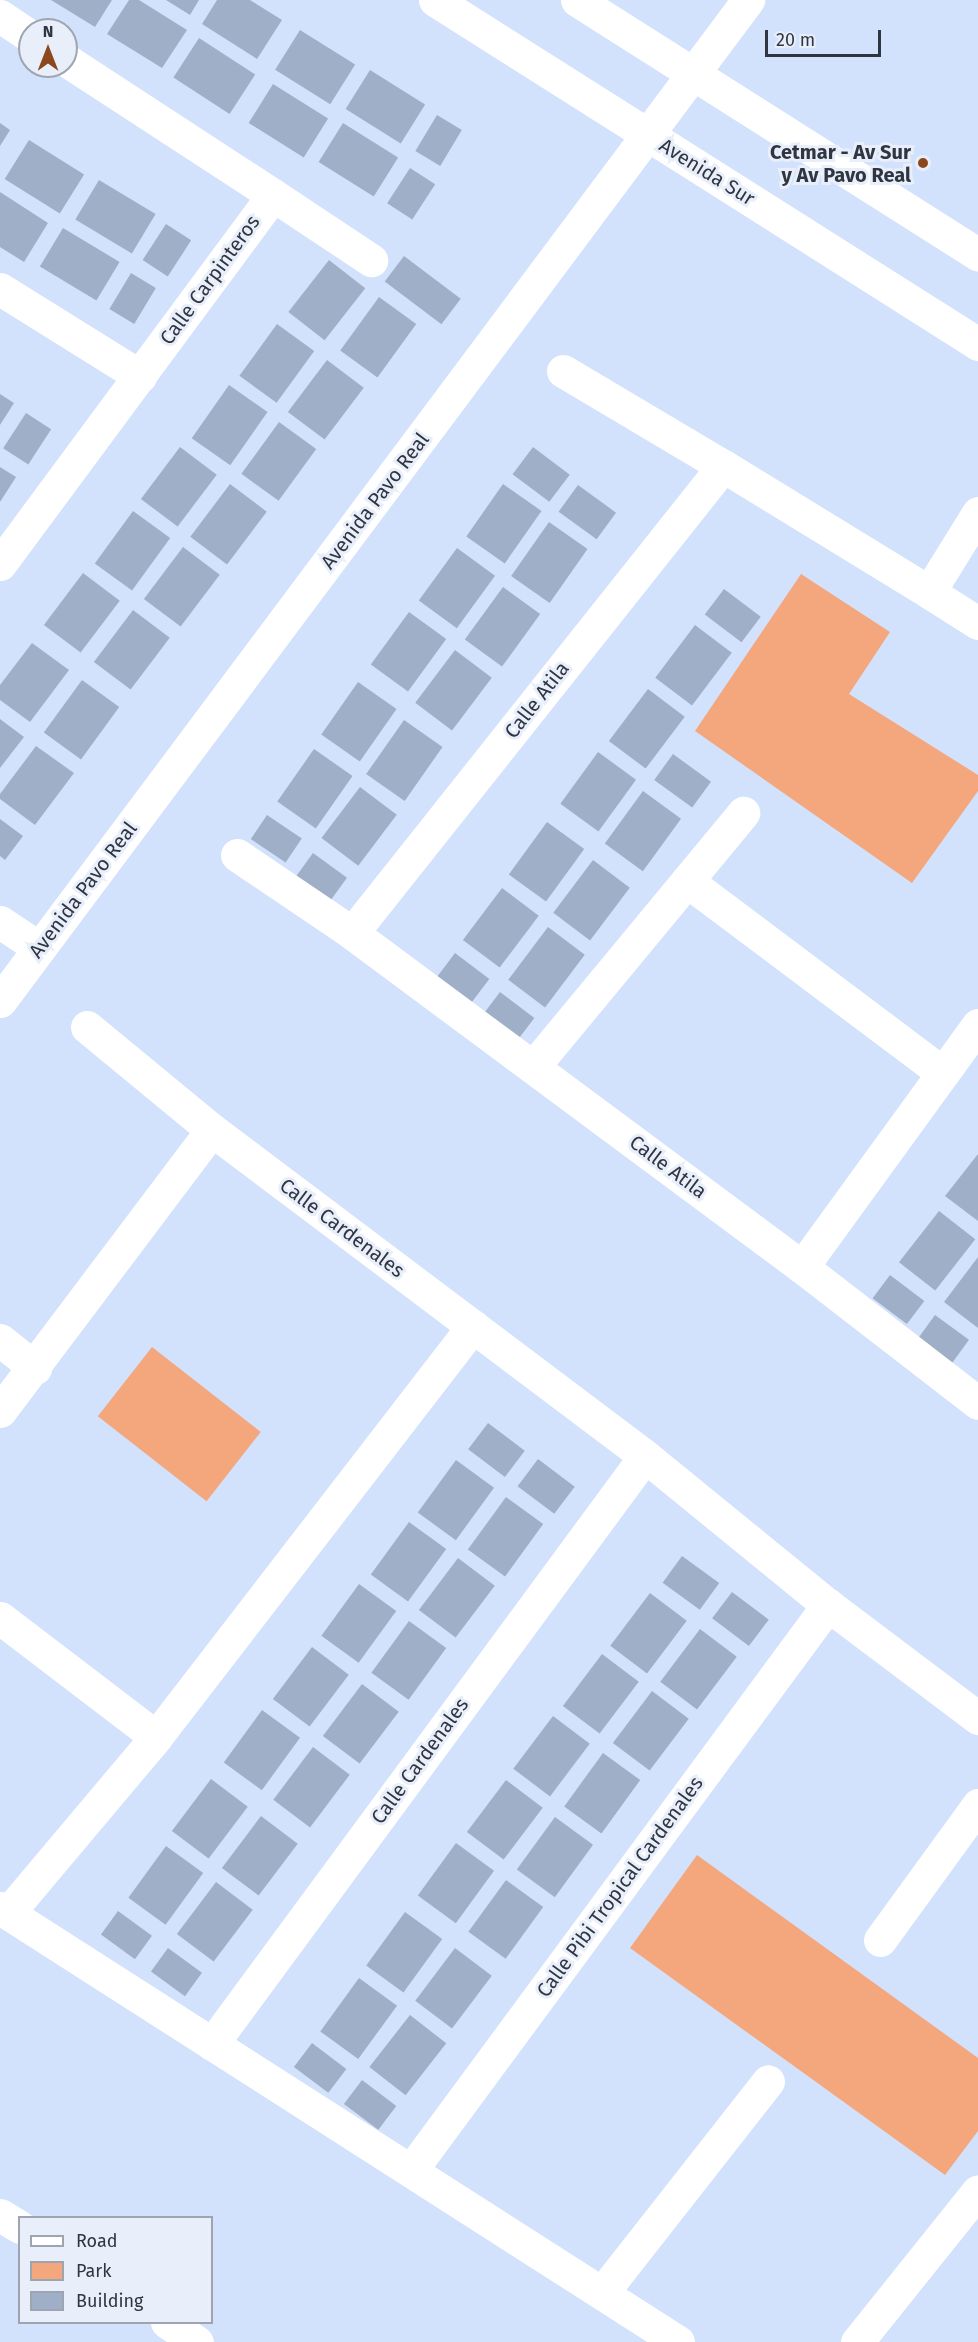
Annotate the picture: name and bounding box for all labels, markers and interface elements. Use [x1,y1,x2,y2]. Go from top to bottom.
north arrow [18,18,78,78]
scale bar [768,18,884,56]
text: N [43,22,53,41]
text: 20 m [776,29,815,51]
street label: Avenida Sur [655,133,759,211]
place label: Cetmar - Av Sur y Av Pavo Real [770,140,911,187]
marker: Cetmar - Av Sur y Av Pavo Real [916,156,930,170]
street label: Calle Carpinteros [155,211,265,349]
street label: Avenida Pavo Real [316,428,434,574]
street label: Calle Atila [500,657,574,743]
street label: Avenida Pavo Real [24,817,142,963]
street label: Calle Atila [625,1130,711,1204]
street label: Calle Cardenales [275,1173,409,1283]
street label: Calle Cardenales [366,1693,474,1829]
street label: Calle Pibi Tropical Cardenales [532,1772,708,2002]
legend [18,2216,213,2324]
text: Road [76,2230,118,2252]
text: Park [76,2260,111,2282]
text: Building [76,2290,143,2312]

